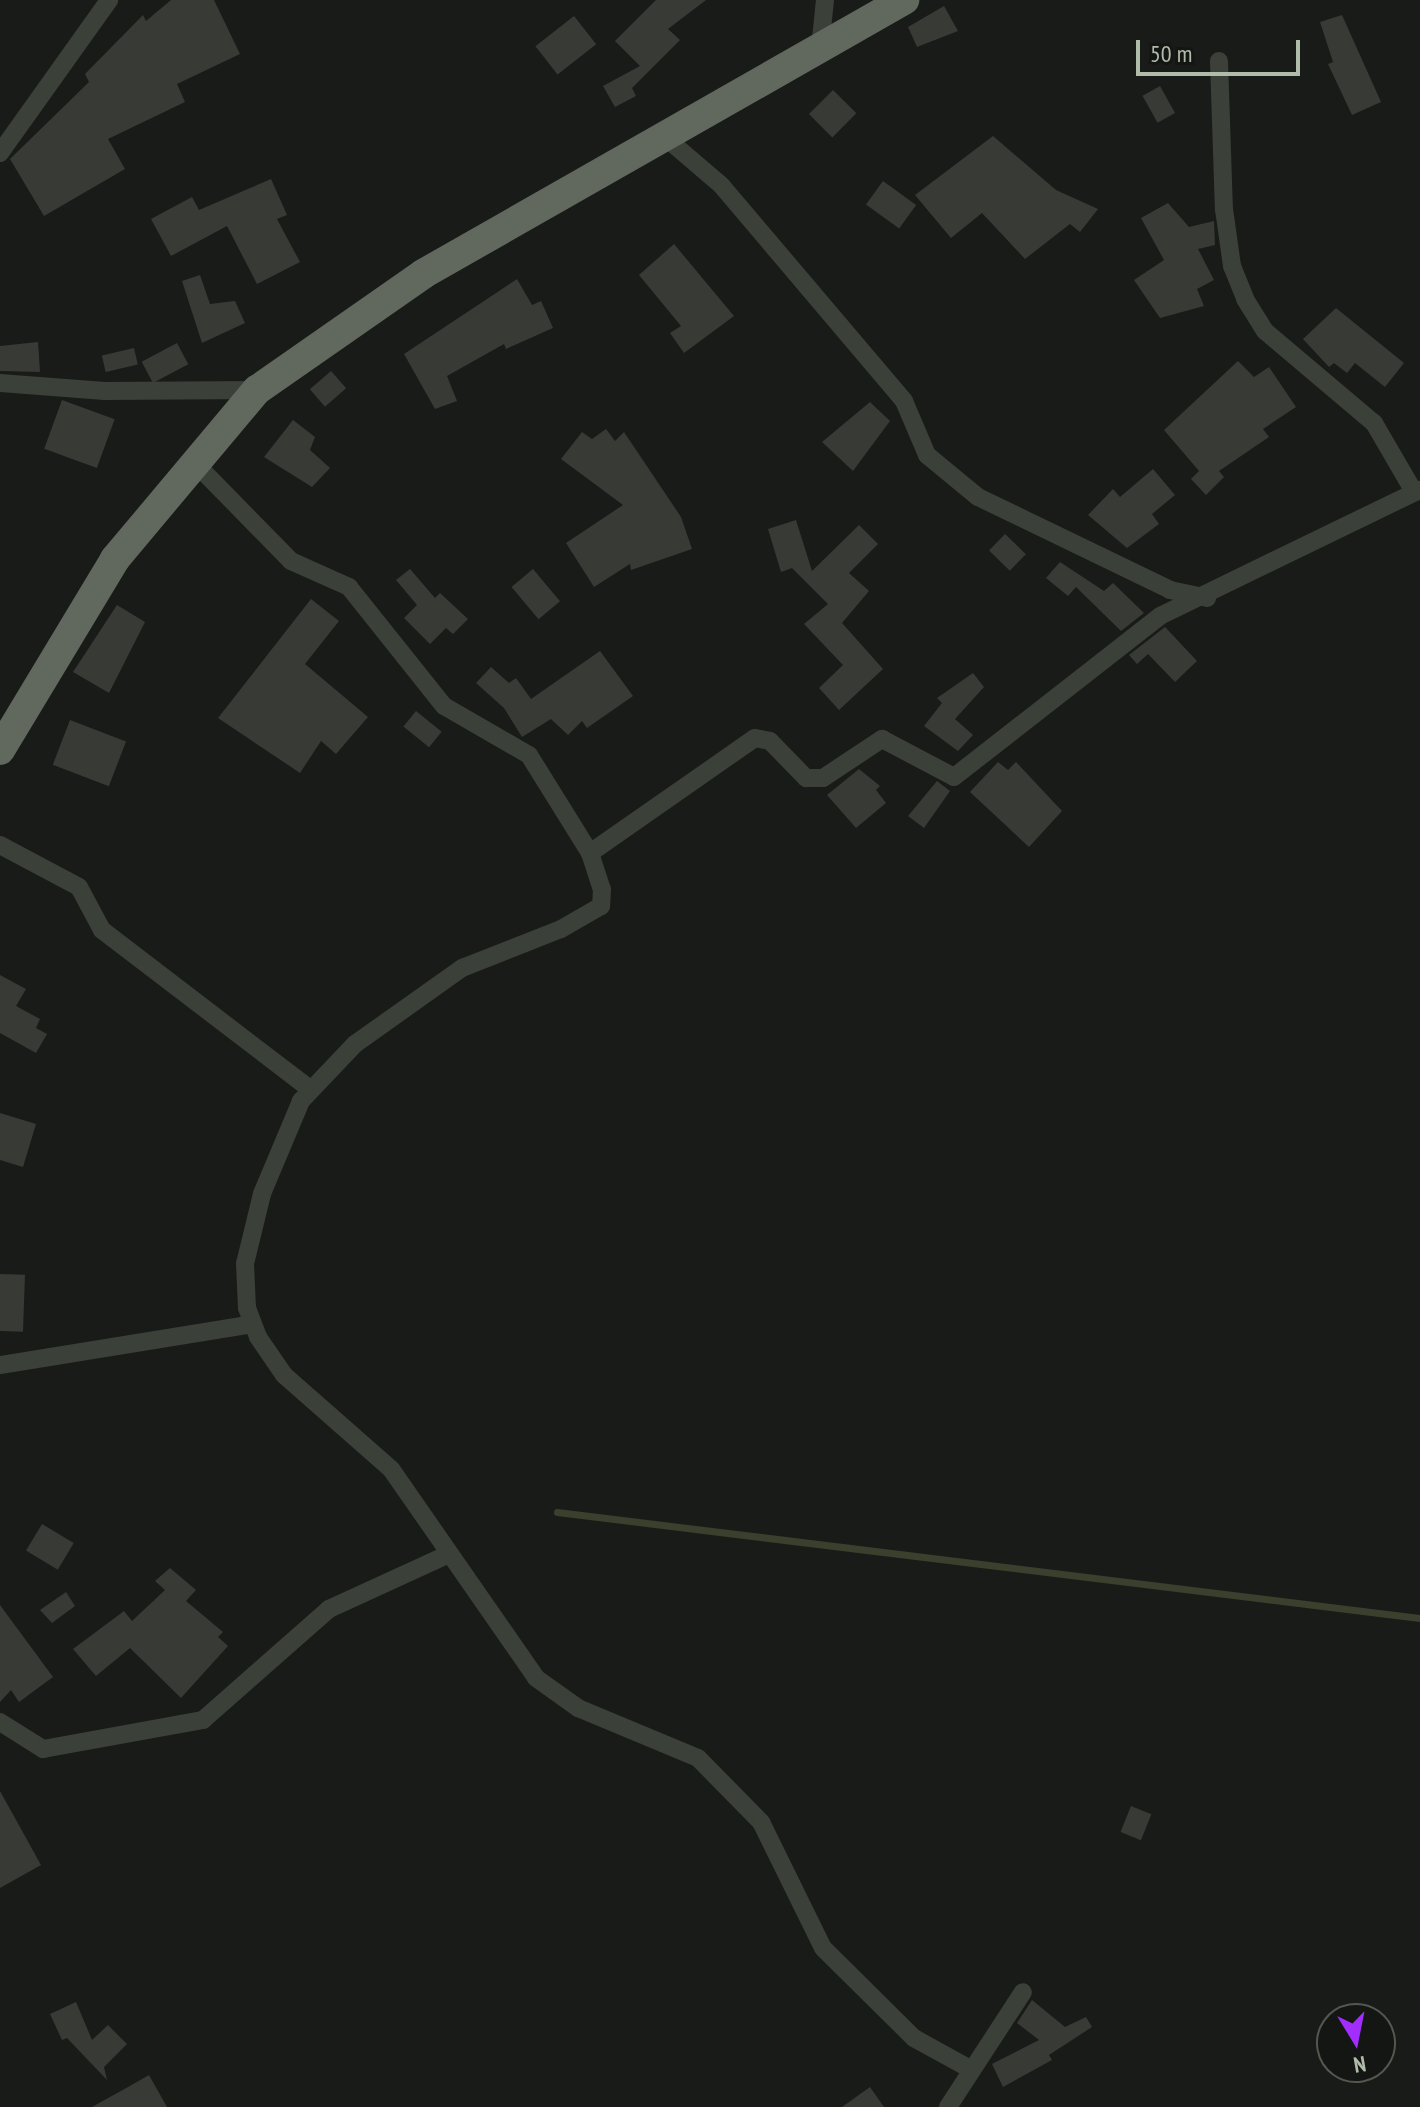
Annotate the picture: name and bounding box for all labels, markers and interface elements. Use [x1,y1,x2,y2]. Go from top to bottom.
scale bar [1140,24,1304,74]
text: 50 m [1150,38,1192,69]
north arrow [1316,2003,1396,2083]
text: N [1352,2050,1368,2079]

